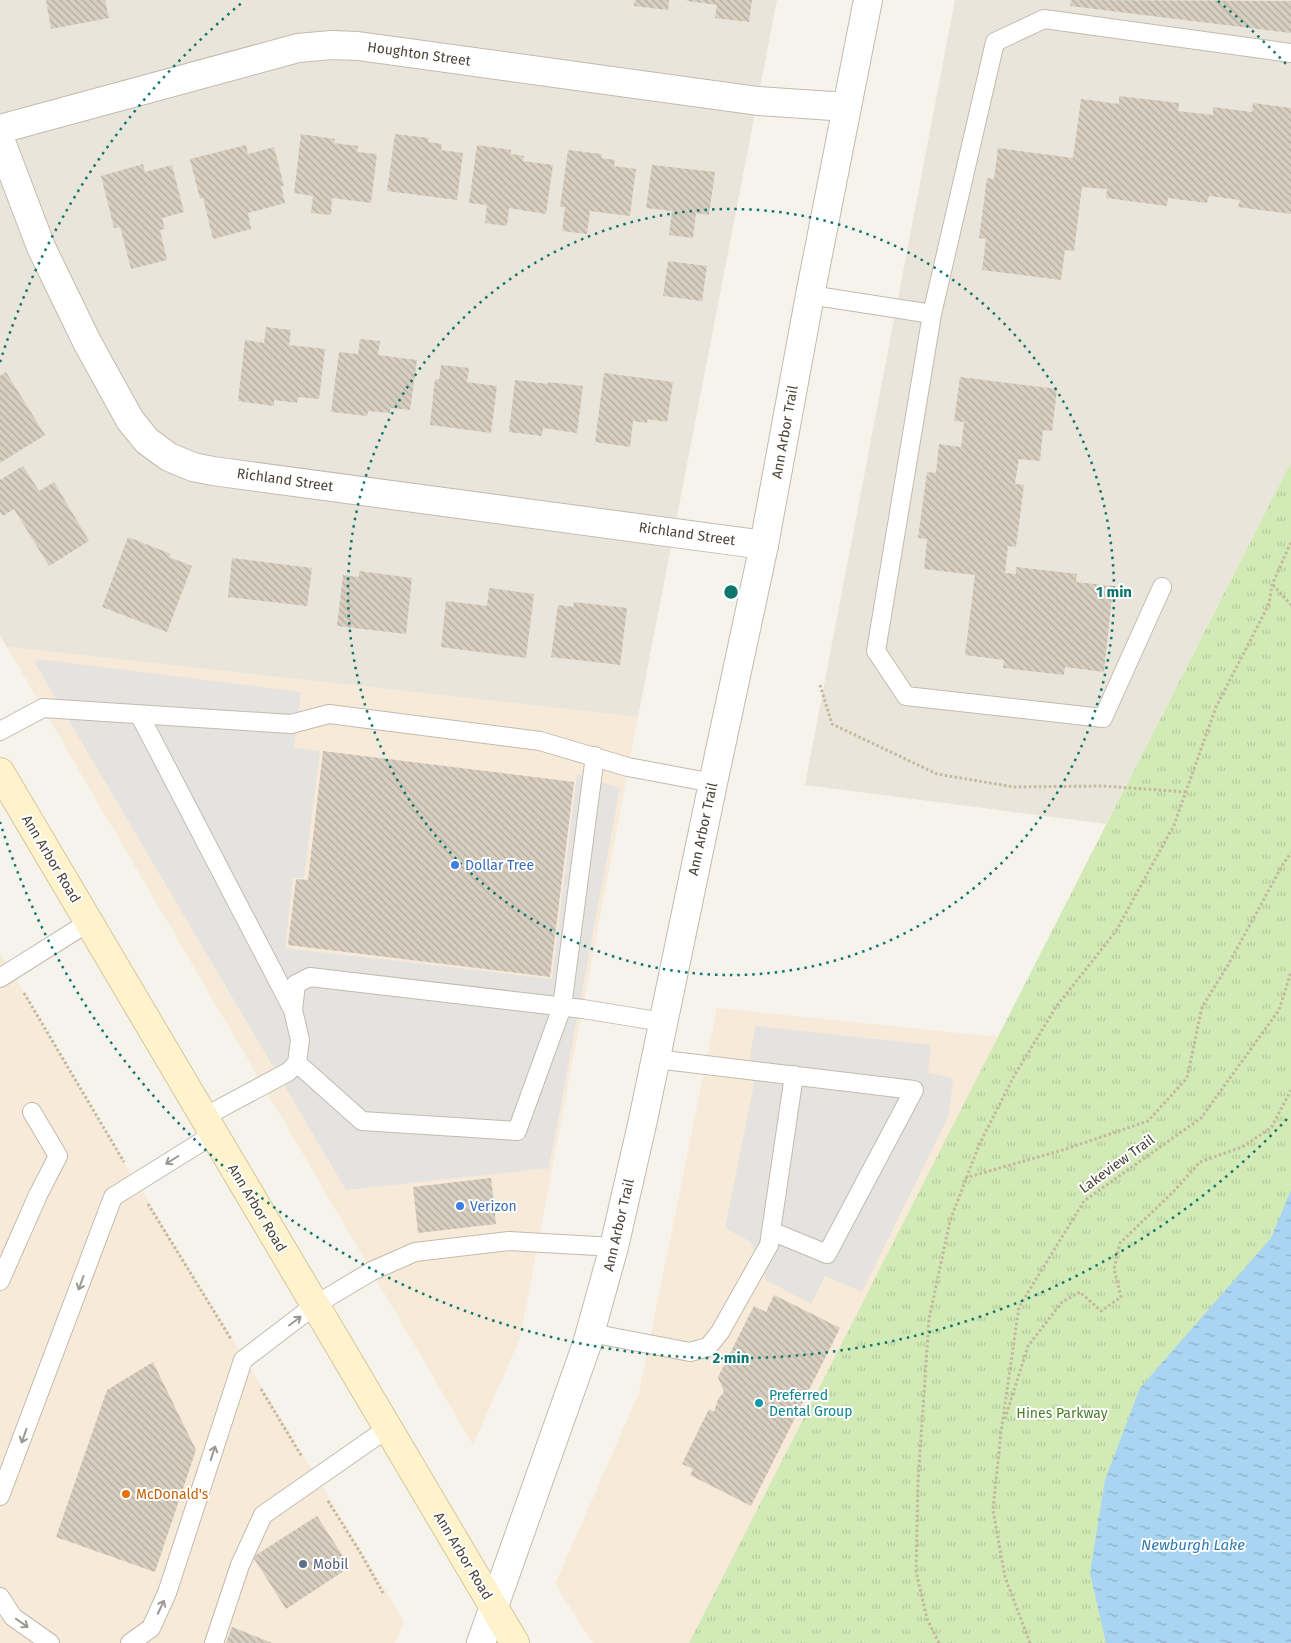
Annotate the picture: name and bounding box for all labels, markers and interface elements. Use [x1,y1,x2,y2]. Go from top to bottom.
street label: Houghton Street [366,38,473,70]
street label: Ann Arbor Trail [768,384,802,480]
street label: Richland Street [236,465,335,495]
street label: Richland Street [638,519,737,549]
centre of rings [722,583,740,601]
text: 1 min [1096,583,1132,601]
street label: Ann Arbor Trail [685,781,721,877]
street label: Ann Arbor Road [18,812,84,906]
place label: Dollar Tree [465,857,534,874]
marker: Dollar Tree [449,859,461,871]
street label: Lakeview Trail [1076,1131,1158,1197]
one-way arrow [166,1155,180,1165]
street label: Ann Arbor Road [224,1161,290,1255]
street label: Ann Arbor Trail [600,1177,638,1273]
place label: Verizon [470,1198,517,1215]
marker: Verizon [454,1200,466,1212]
one-way arrow [75,1276,84,1291]
one-way arrow [288,1316,302,1326]
text: 2 min [713,1349,749,1367]
place label: Preferred Dental Group [769,1387,853,1420]
marker: Preferred Dental Group [753,1397,765,1409]
park label: Hines Parkway [1016,1405,1108,1422]
one-way arrow [19,1427,28,1443]
one-way arrow [208,1445,218,1461]
place label: McDonald's [136,1486,209,1503]
marker: McDonald's [120,1488,132,1500]
street label: Ann Arbor Road [430,1509,496,1603]
water label: Newburgh Lake [1141,1536,1245,1554]
place label: Mobil [313,1556,348,1573]
marker: Mobil [297,1558,309,1570]
one-way arrow [156,1600,166,1615]
one-way arrow [15,1618,29,1628]

